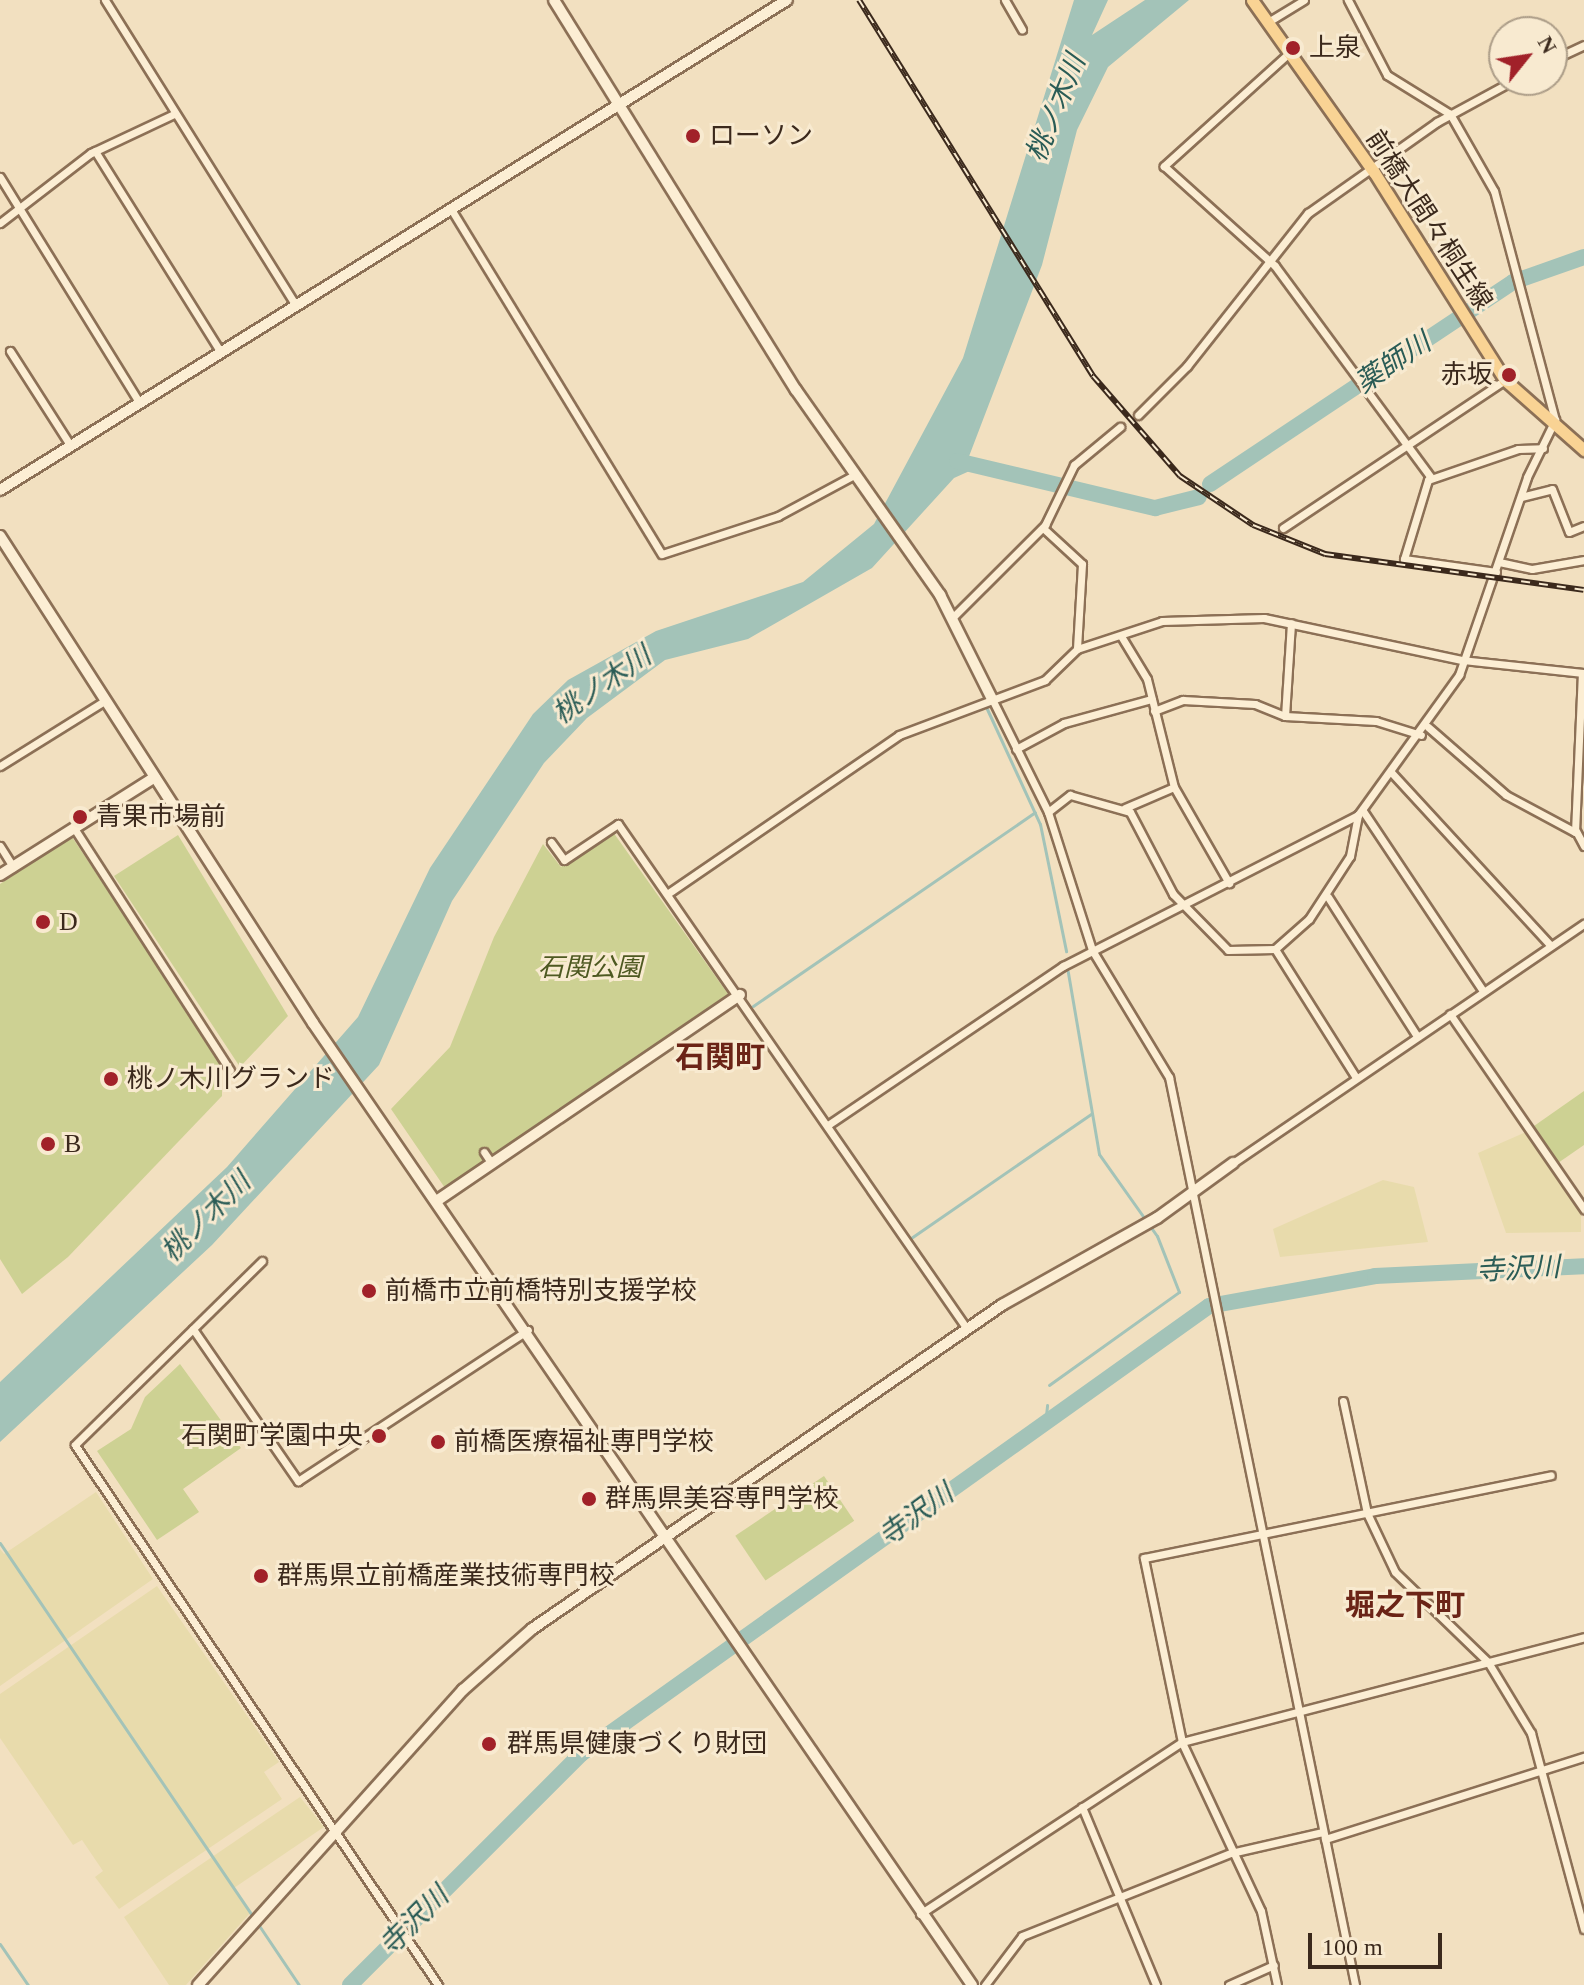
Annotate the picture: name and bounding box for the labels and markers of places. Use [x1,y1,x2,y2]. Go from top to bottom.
place label: 上泉 [1309,32,1361,64]
marker: 上泉 [1284,39,1302,57]
place label: ローソン [709,120,813,152]
marker: ローソン [684,127,702,145]
place label: 赤坂 [1441,359,1493,391]
marker: 赤坂 [1500,366,1518,384]
place label: 青果市場前 [96,801,226,833]
marker: 青果市場前 [71,808,89,826]
place label: D [59,906,78,938]
marker: D [34,913,52,931]
place label: 桃ノ木川グランド [127,1063,335,1095]
marker: 桃ノ木川グランド [102,1070,120,1088]
place label: B [64,1128,81,1160]
marker: B [39,1135,57,1153]
place label: 前橋市立前橋特別支援学校 [385,1275,697,1307]
marker: 前橋市立前橋特別支援学校 [360,1282,378,1300]
place label: 石関町学園中央 [181,1420,363,1452]
place label: 前橋医療福祉専門学校 [454,1426,714,1458]
marker: 石関町学園中央 [370,1427,388,1445]
marker: 前橋医療福祉専門学校 [429,1433,447,1451]
place label: 群馬県美容専門学校 [605,1483,839,1515]
marker: 群馬県美容専門学校 [580,1490,598,1508]
place label: 群馬県立前橋産業技術専門校 [277,1560,615,1592]
marker: 群馬県立前橋産業技術専門校 [252,1567,270,1585]
place label: 群馬県健康づくり財団 [507,1728,767,1760]
marker: 群馬県健康づくり財団 [478,1733,500,1755]

